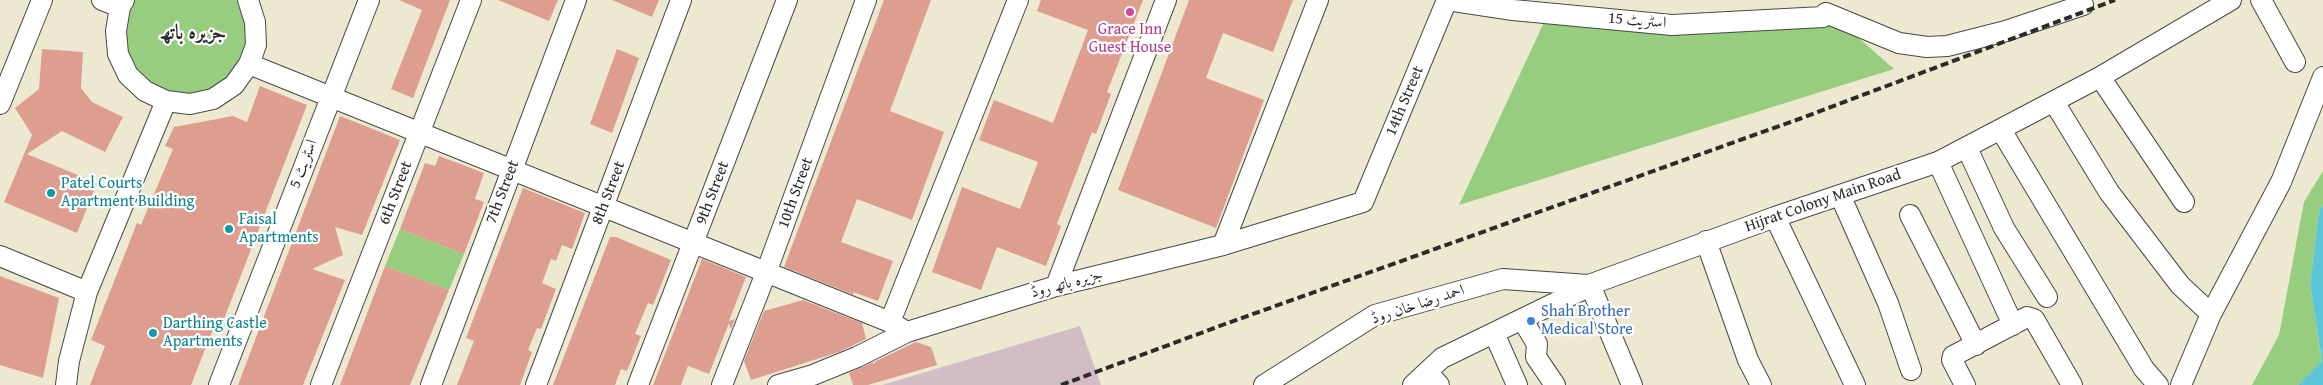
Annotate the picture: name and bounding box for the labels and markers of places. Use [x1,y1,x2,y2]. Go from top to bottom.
marker: Grace Inn Guest House [1124,6,1136,18]
place label: Grace Inn Guest House [1089,20,1171,58]
place label: Patel Courts Apartment Building [61,174,195,212]
marker: Patel Courts Apartment Building [45,187,57,199]
place label: Faisal Apartments [239,210,319,248]
marker: Faisal Apartments [223,223,235,235]
place label: Shah Brother Medical Store [1541,302,1633,340]
place label: Darthing Castle Apartments [163,314,267,352]
marker: Shah Brother Medical Store [1525,315,1537,327]
marker: Darthing Castle Apartments [147,327,159,339]

